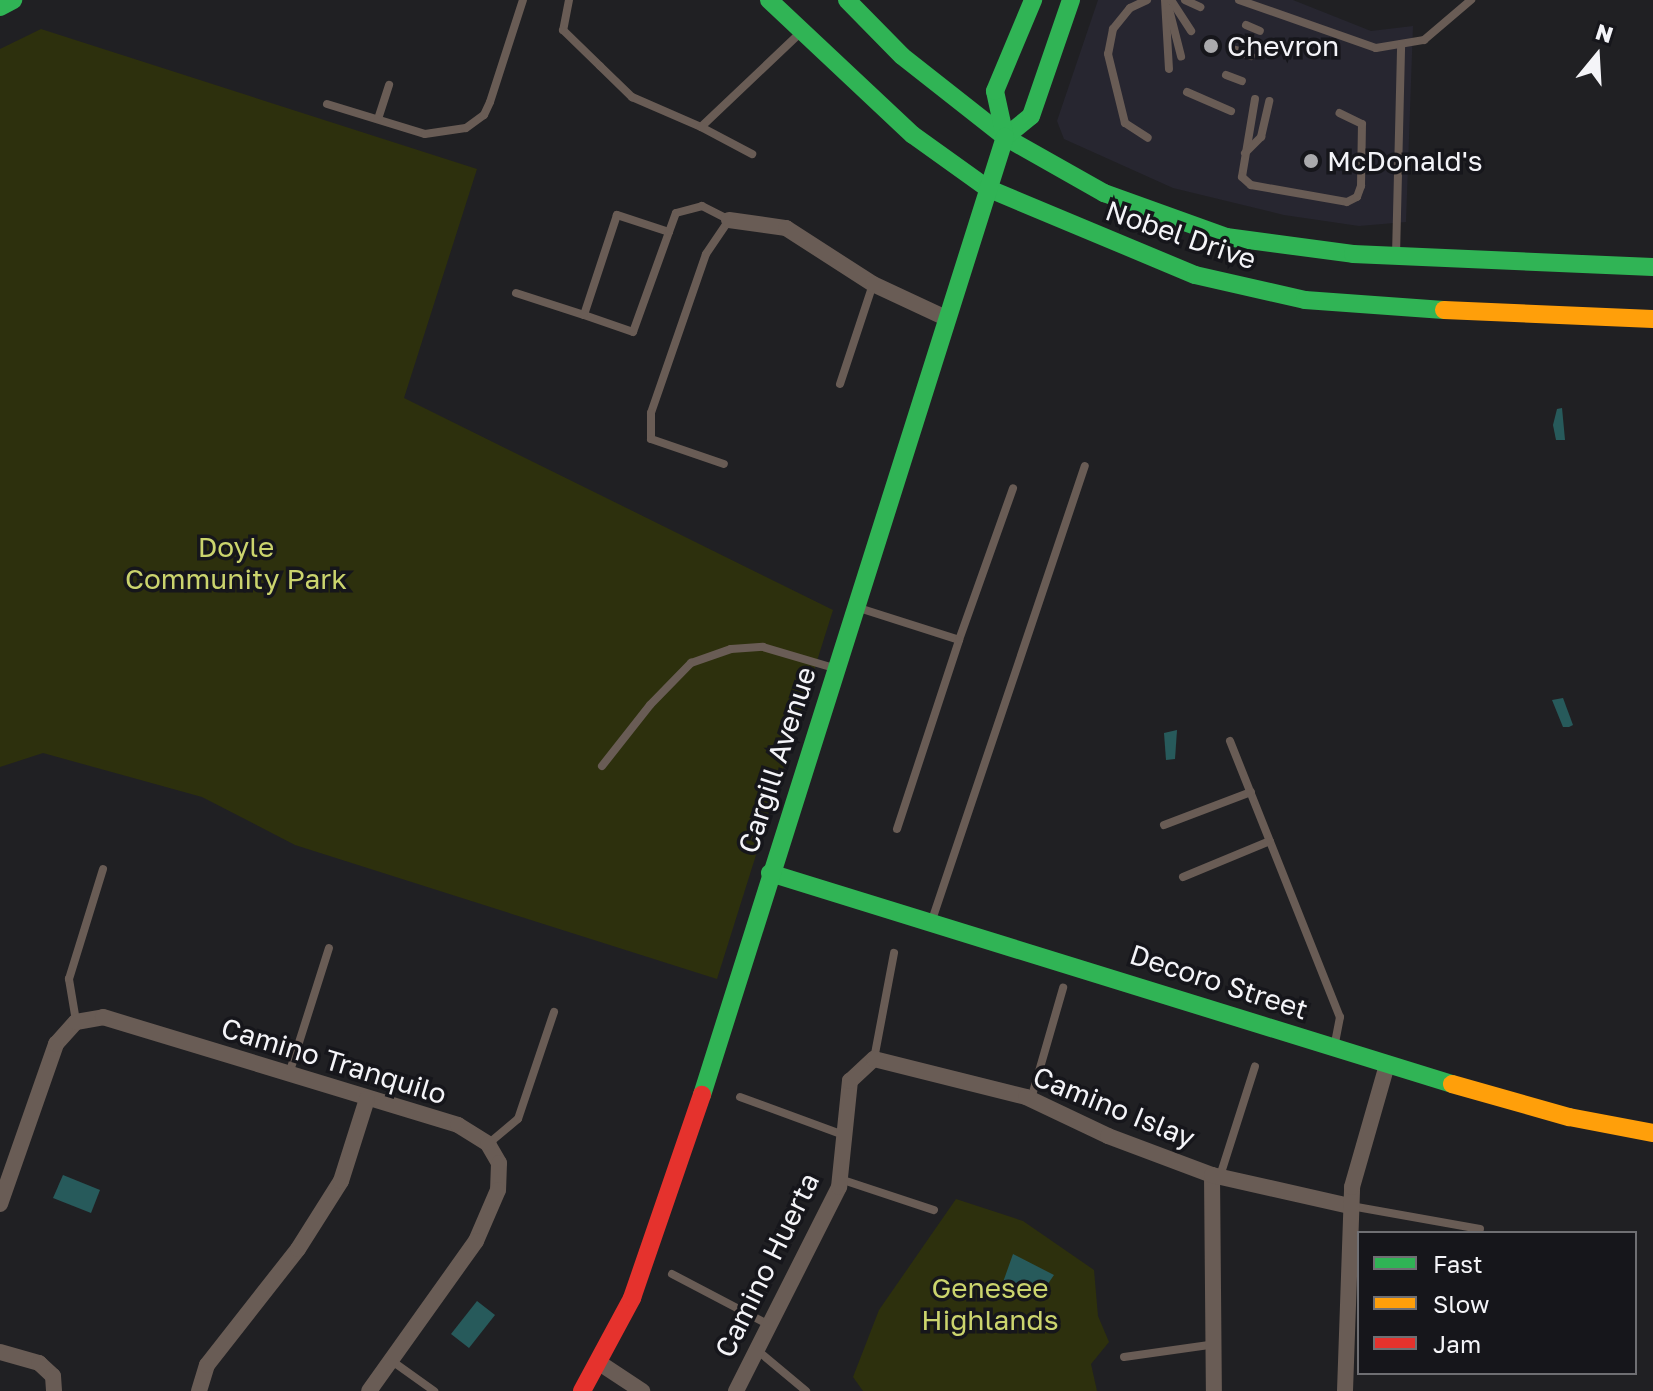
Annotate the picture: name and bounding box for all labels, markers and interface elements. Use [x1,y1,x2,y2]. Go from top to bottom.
north arrow [1557,16,1637,96]
text: N [1592,17,1617,48]
place label: Chevron [1227,29,1339,63]
marker: Chevron [1202,37,1220,55]
place label: McDonald's [1327,144,1483,178]
marker: McDonald's [1302,152,1320,170]
street label: Nobel Drive [1101,194,1261,276]
park label: Doyle Community Park [125,530,347,596]
street label: Cargill Avenue [731,663,823,857]
street label: Decoro Street [1126,937,1312,1027]
street label: Camino Tranquilo [217,1011,451,1111]
street label: Camino Islay [1028,1059,1200,1155]
street label: Camino Huerta [708,1167,826,1363]
legend [1357,1231,1637,1375]
text: Fast [1433,1249,1483,1278]
park label: Genesee Highlands [921,1271,1059,1337]
text: Slow [1433,1289,1489,1318]
text: Jam [1433,1329,1481,1358]

